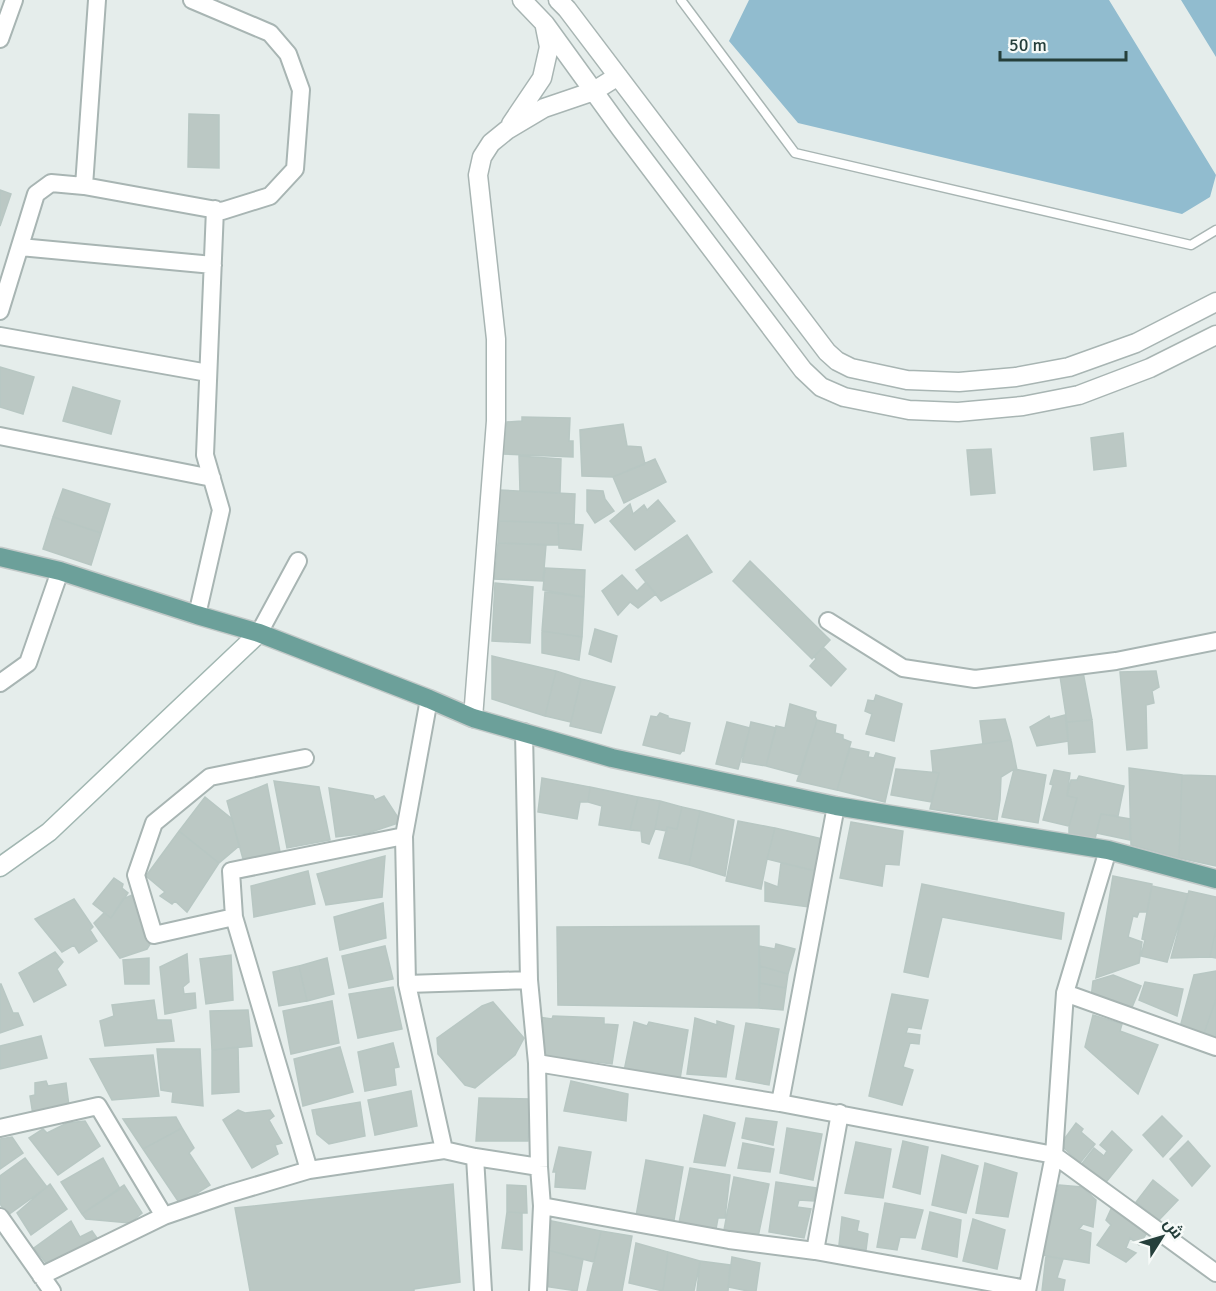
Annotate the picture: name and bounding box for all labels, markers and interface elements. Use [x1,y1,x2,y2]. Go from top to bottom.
scale bar [1000,24,1126,62]
text: 50 m [1009,34,1047,56]
north arrow [1132,1207,1192,1267]
text: ش [1159,1214,1187,1243]

